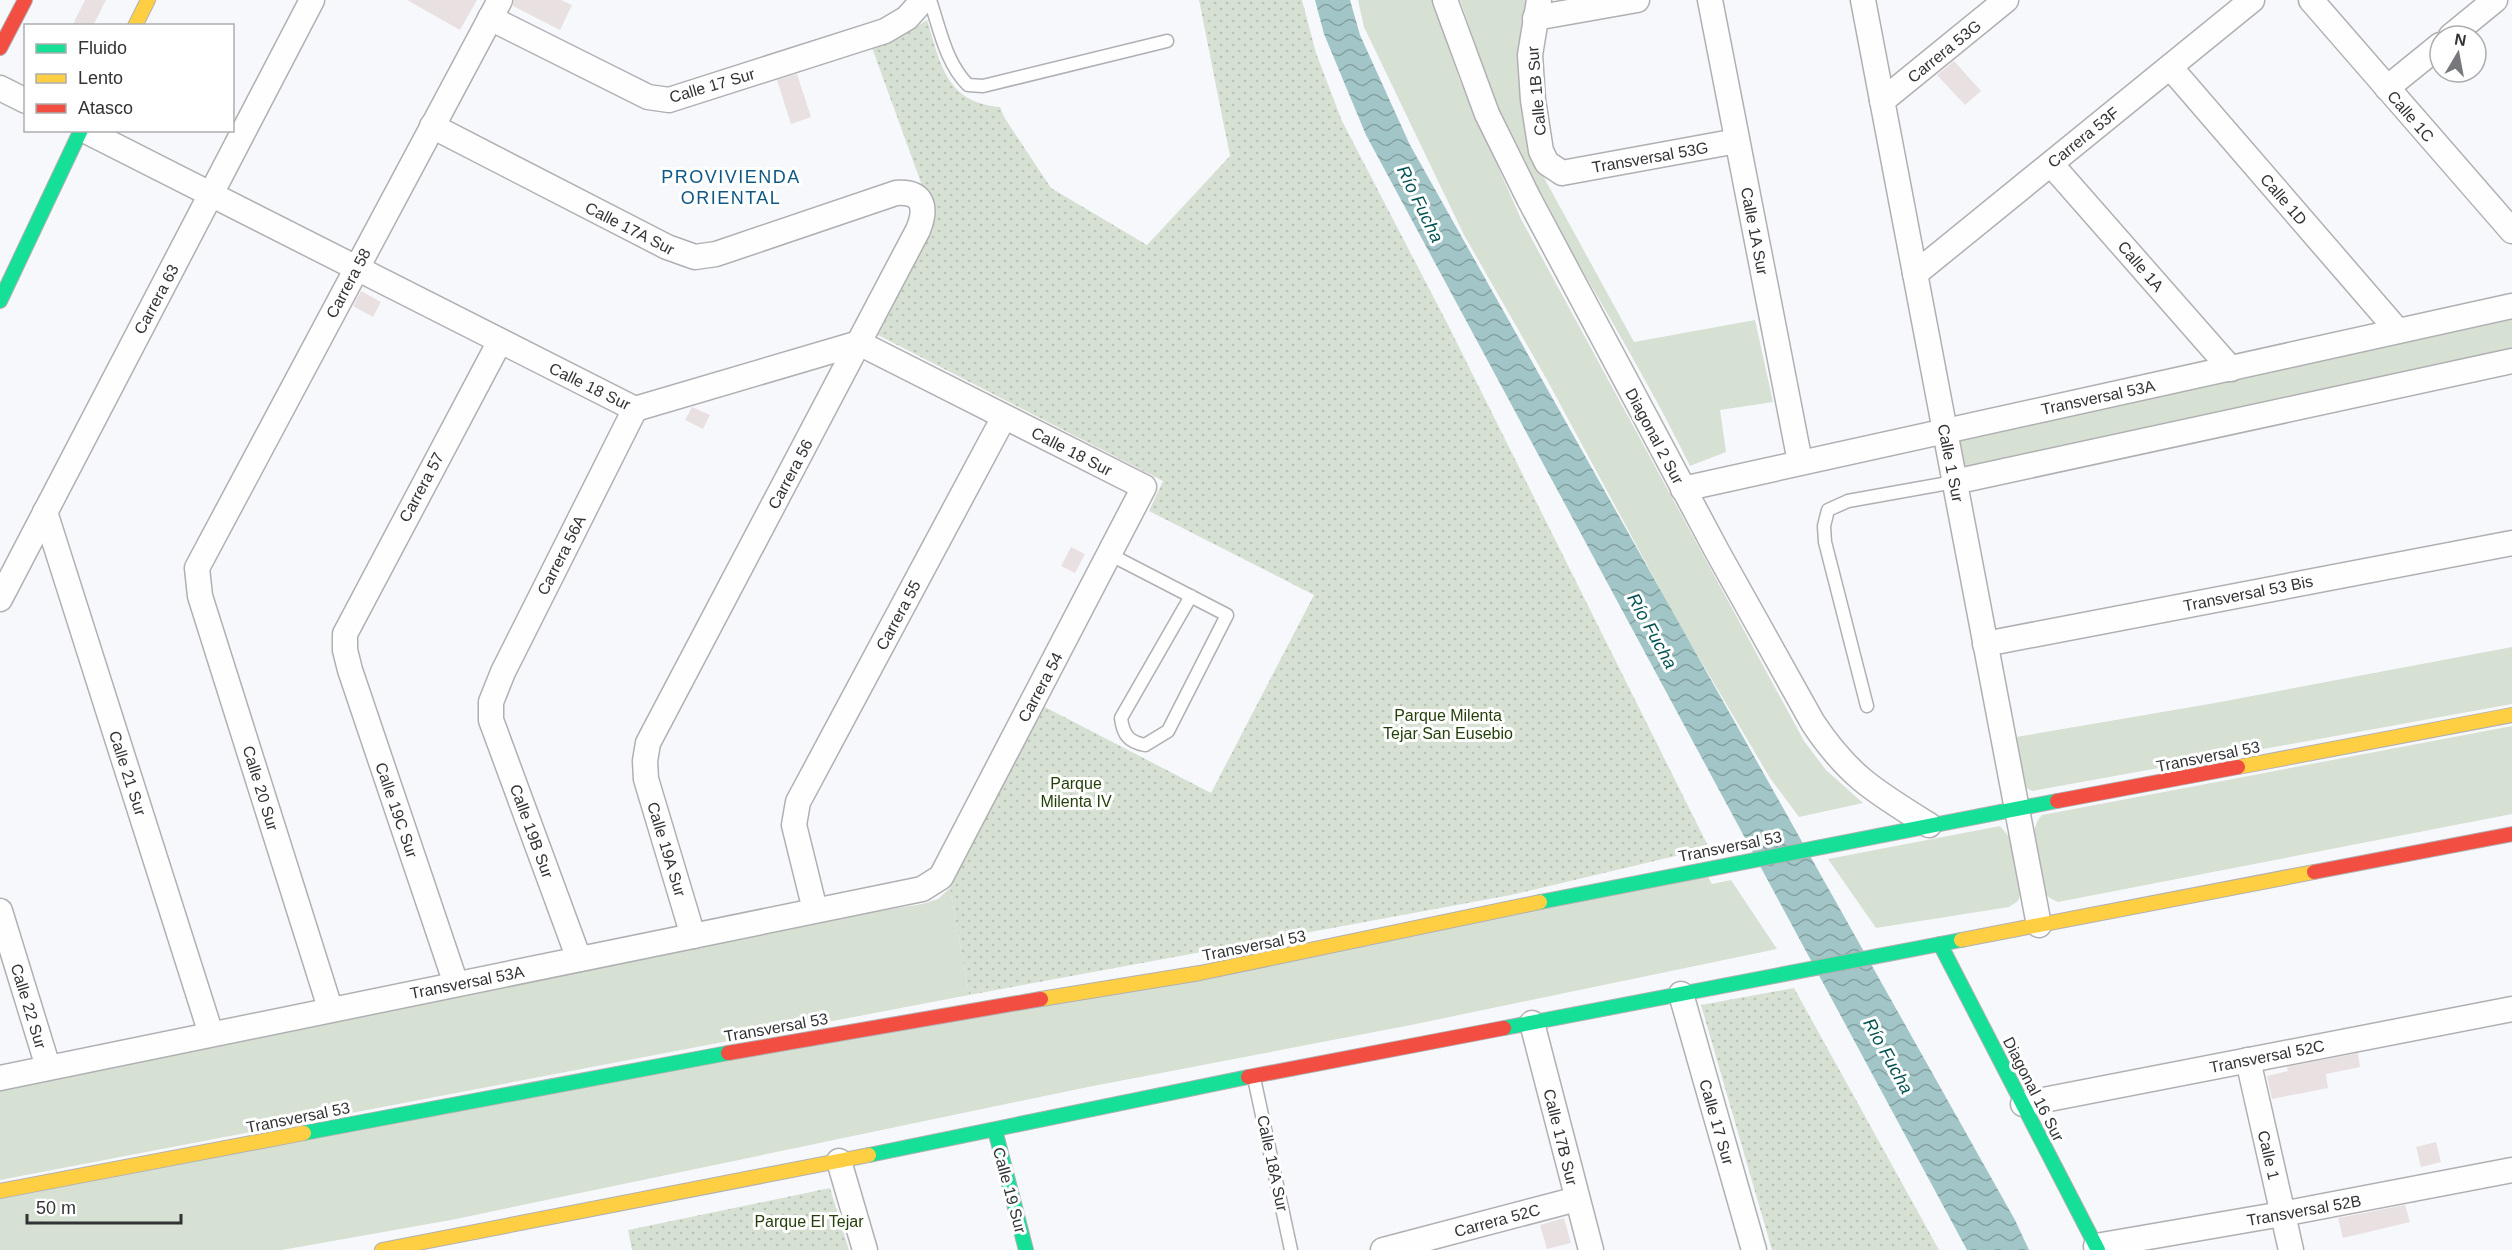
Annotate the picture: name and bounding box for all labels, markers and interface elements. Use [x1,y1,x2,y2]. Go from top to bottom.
street label: Carrera 53G [1904,17,1984,86]
legend [24,24,234,132]
north arrow [2428,24,2488,84]
text: N [2453,30,2468,49]
text: Fluido [78,38,127,58]
street label: Calle 1B Sur [1524,45,1549,136]
street label: Calle 17 Sur [667,65,757,106]
text: Lento [78,68,123,88]
street label: Calle 1C [2384,88,2437,145]
text: Atasco [78,98,133,118]
street label: Carrera 53F [2044,104,2122,171]
street label: Transversal 53G [1591,139,1710,176]
water label: Río Fucha [1393,162,1447,246]
district label: PROVIVIENDA ORIENTAL [661,167,801,208]
street label: Calle 1D [2257,171,2310,228]
street label: Calle 1A Sur [1738,186,1771,277]
street label: Calle 17A Sur [582,199,678,259]
street label: Calle 1A [2114,238,2167,295]
street label: Carrera 58 [323,245,374,321]
street label: Carrera 63 [131,261,182,337]
street label: Calle 18 Sur [546,360,634,414]
street label: Transversal 53A [2040,377,2157,418]
street label: Diagonal 2 Sur [1622,386,1687,488]
street label: Calle 1 Sur [1935,423,1967,504]
street label: Calle 18 Sur [1029,424,1115,479]
street label: Carrera 56 [765,436,816,512]
street label: Carrera 57 [396,449,447,525]
street label: Carrera 56A [534,512,589,598]
street label: Transversal 53 Bis [2182,573,2314,614]
street label: Carrera 55 [873,577,924,653]
water label: Río Fucha [1623,590,1681,672]
street label: Carrera 54 [1015,649,1066,725]
park label: Parque Milenta Tejar San Eusebio [1383,707,1513,742]
street label: Calle 21 Sur [106,729,149,818]
street label: Transversal 53 [2155,738,2261,775]
street label: Calle 20 Sur [240,744,282,833]
street label: Calle 19C Sur [372,760,421,861]
park label: Parque Milenta IV [1040,775,1112,810]
street label: Calle 19B Sur [507,782,557,881]
street label: Calle 19A Sur [644,800,689,899]
street label: Transversal 53 [1677,828,1783,865]
street label: Transversal 53 [1201,927,1307,964]
street label: Calle 22 Sur [8,962,50,1051]
street label: Transversal 53A [409,963,526,1002]
street label: Transversal 53 [723,1010,829,1045]
water label: Río Fucha [1859,1015,1917,1097]
street label: Diagonal 16 Sur [2000,1034,2067,1145]
street label: Transversal 52C [2208,1037,2326,1076]
street label: Calle 17 Sur [1696,1077,1737,1167]
street label: Calle 17B Sur [1540,1087,1581,1188]
street label: Transversal 53 [245,1099,351,1136]
street label: Calle 18A Sur [1254,1113,1291,1213]
street label: Calle 1 [2255,1129,2282,1181]
street label: Calle 19 Sur [990,1145,1029,1236]
scale bar [27,1187,182,1225]
street label: Transversal 52B [2246,1192,2363,1229]
text: 50 m [36,1198,76,1218]
street label: Carrera 52C [1452,1201,1542,1240]
park label: Parque El Tejar [754,1213,864,1230]

